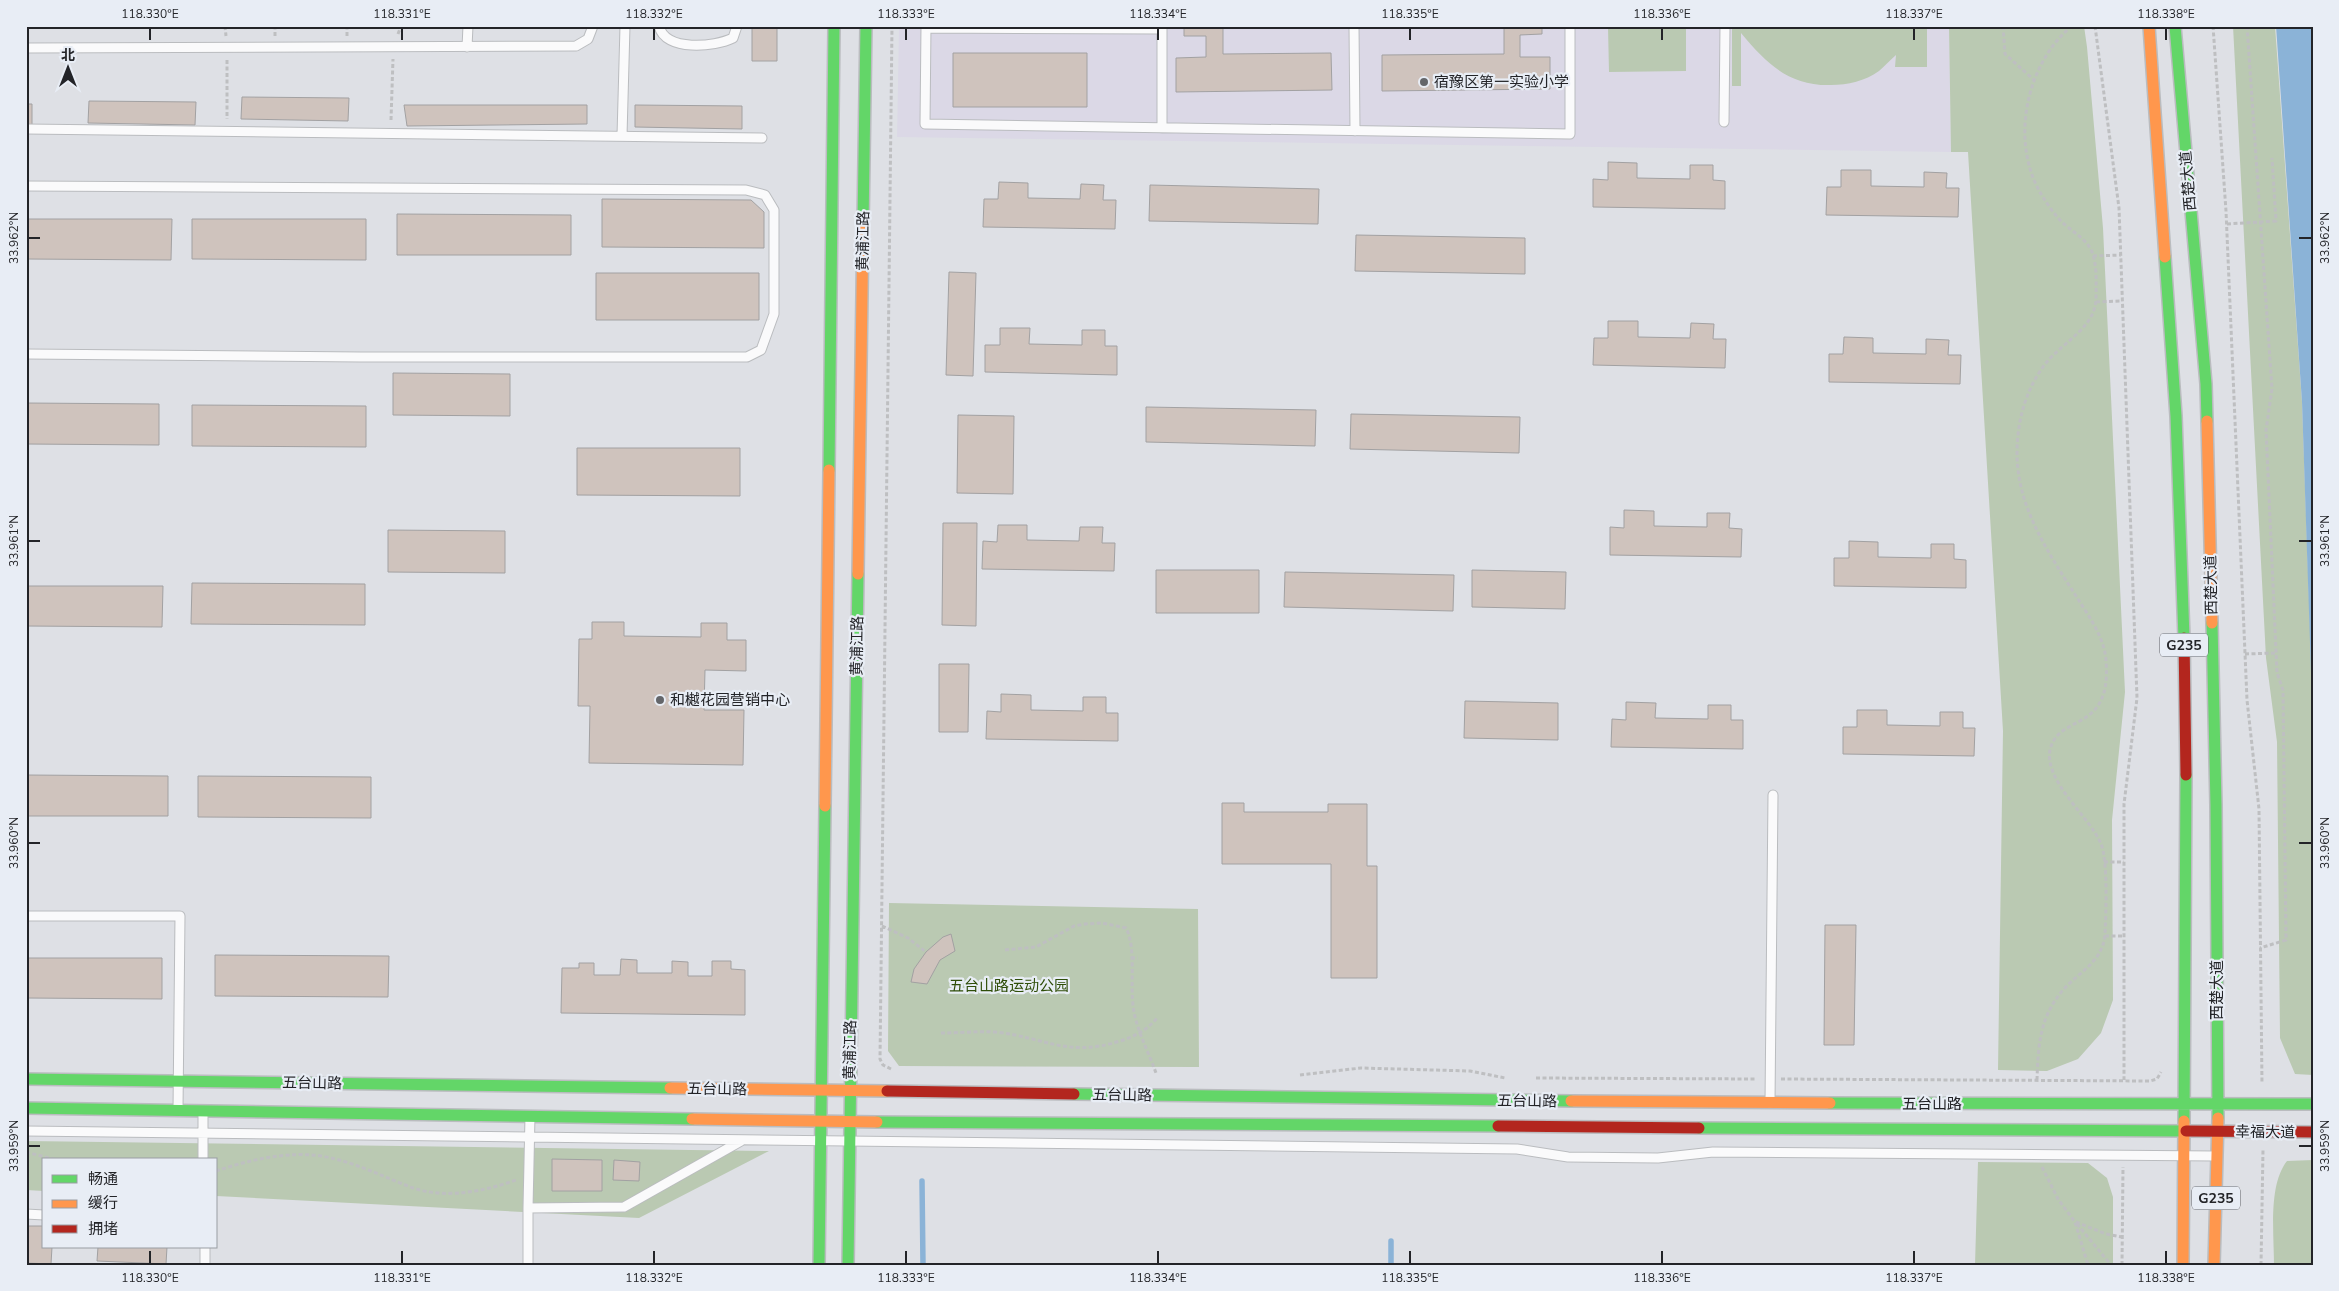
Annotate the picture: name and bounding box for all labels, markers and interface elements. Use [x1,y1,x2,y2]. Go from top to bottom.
text: 118.330°E [121,6,179,22]
text: 118.331°E [373,6,431,22]
text: 118.332°E [625,6,683,22]
text: 118.333°E [877,6,935,22]
text: 118.334°E [1129,6,1187,22]
text: 118.335°E [1381,6,1439,22]
text: 118.336°E [1633,6,1691,22]
text: 118.337°E [1885,6,1943,22]
text: 118.338°E [2137,6,2195,22]
north arrow [42,42,92,92]
text: 北 [61,46,75,65]
place label: 宿豫区第一实验小学 [1434,72,1569,92]
marker: 宿豫区第一实验小学 [1418,76,1430,88]
street label: 西楚大道 [2175,150,2201,212]
street label: 黄浦江路 [852,211,874,271]
text: 33.962°N [6,212,22,264]
text: 33.962°N [2317,212,2333,264]
text: 33.961°N [6,515,22,567]
text: 33.961°N [2317,515,2333,567]
street label: 西楚大道 [2200,555,2222,615]
street label: 黄浦江路 [846,616,868,676]
road number: G235 [2160,634,2208,656]
place label: 和樾花园营销中心 [670,690,790,710]
marker: 和樾花园营销中心 [654,694,666,706]
text: 33.960°N [6,817,22,869]
text: 33.960°N [2317,817,2333,869]
street label: 西楚大道 [2207,960,2227,1020]
park label: 五台山路运动公园 [949,976,1069,996]
street label: 黄浦江路 [839,1020,861,1080]
street label: 五台山路 [282,1072,342,1094]
street label: 五台山路 [687,1078,747,1100]
street label: 五台山路 [1092,1084,1152,1106]
street label: 五台山路 [1497,1090,1557,1112]
street label: 五台山路 [1902,1094,1962,1114]
text: 33.959°N [6,1120,22,1172]
text: 33.959°N [2317,1120,2333,1172]
street label: 幸福大道 [2235,1121,2295,1143]
legend [42,1158,218,1248]
text: 畅通 [88,1169,118,1189]
road number: G235 [2192,1186,2240,1210]
text: 缓行 [88,1193,118,1213]
text: 拥堵 [88,1219,118,1239]
text: 118.330°E [121,1270,179,1286]
text: 118.331°E [373,1270,431,1286]
text: 118.332°E [625,1270,683,1286]
text: 118.333°E [877,1270,935,1286]
text: 118.334°E [1129,1270,1187,1286]
text: 118.335°E [1381,1270,1439,1286]
text: 118.336°E [1633,1270,1691,1286]
text: 118.337°E [1885,1270,1943,1286]
text: 118.338°E [2137,1270,2195,1286]

